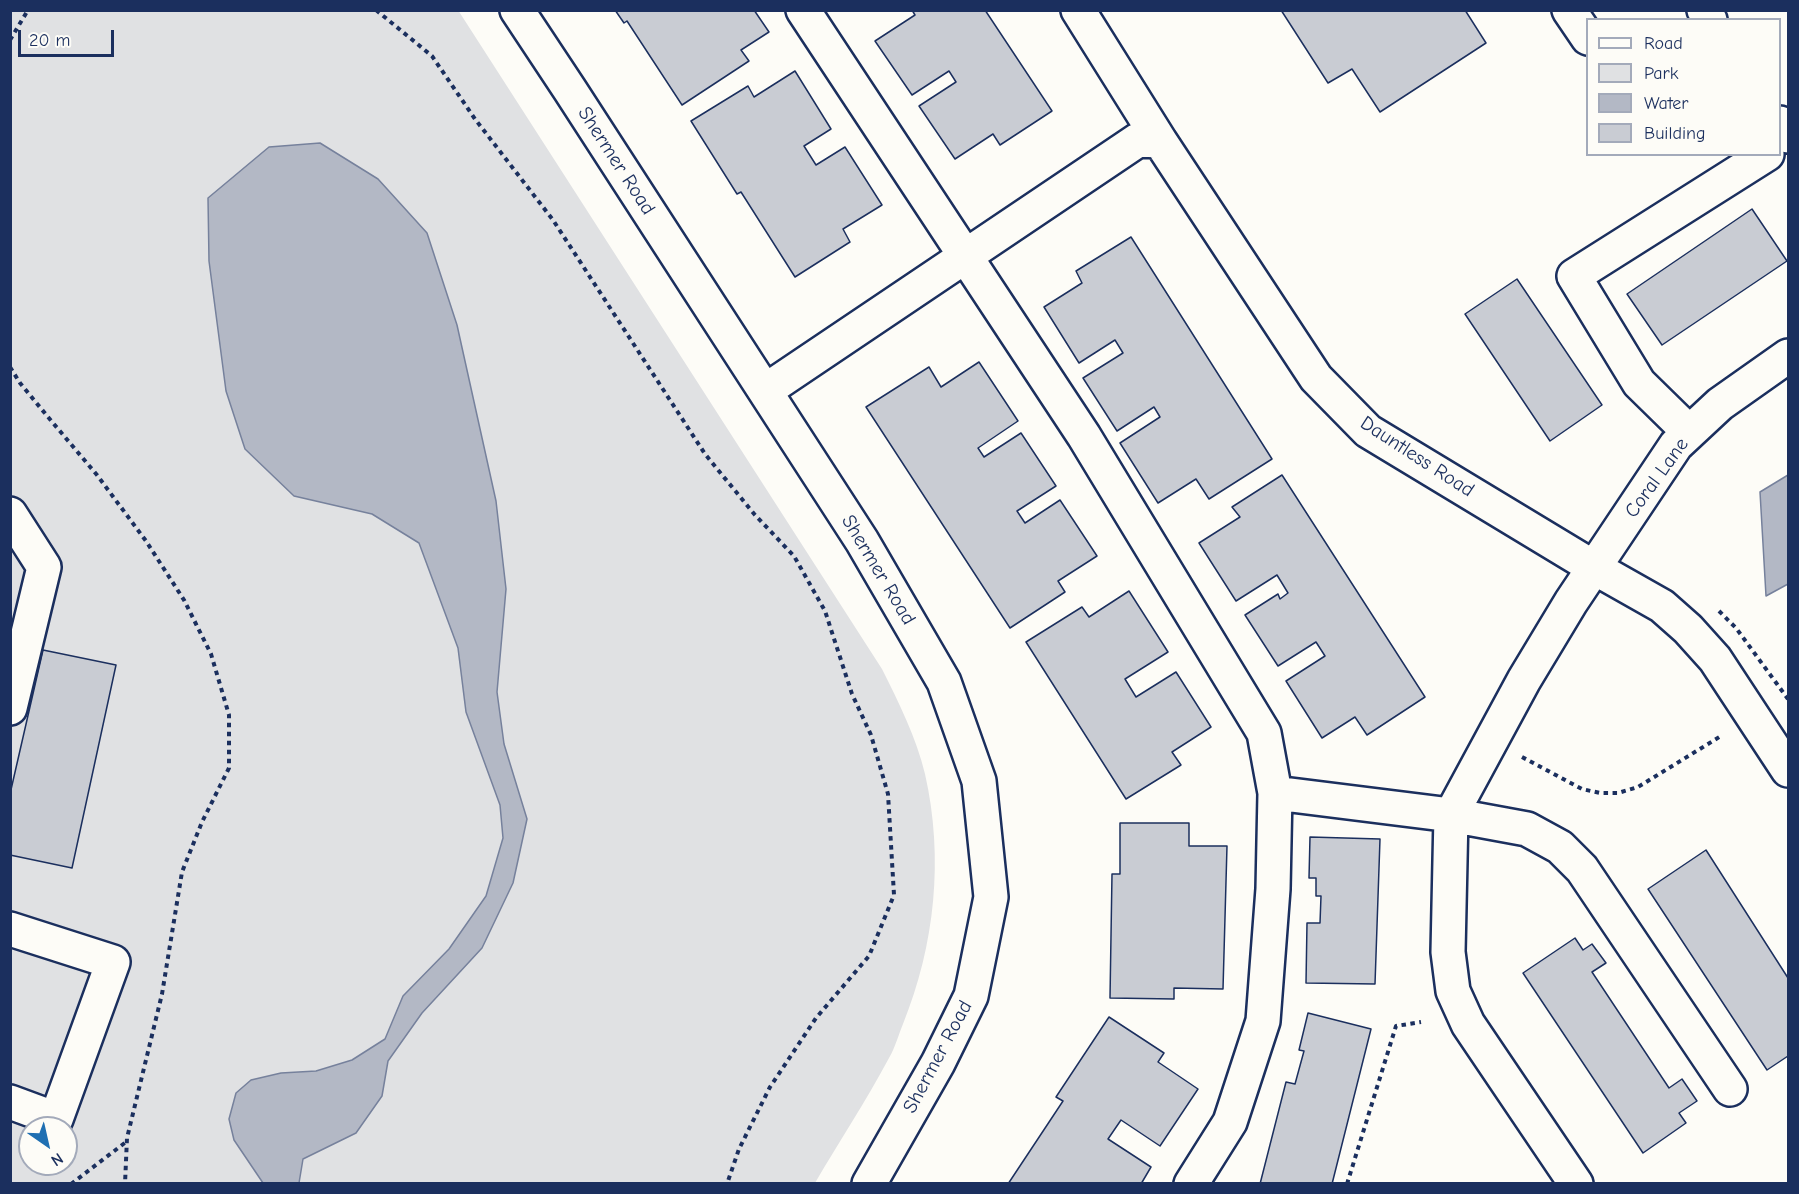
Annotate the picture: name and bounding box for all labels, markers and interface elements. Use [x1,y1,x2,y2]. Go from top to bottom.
scale bar [21,18,117,56]
legend [1586,18,1781,156]
text: 20 m [29,30,70,51]
text: Road [1644,33,1683,54]
text: Park [1644,63,1678,84]
text: Water [1644,93,1688,114]
street label: Shermer Road [572,102,660,220]
text: Building [1644,123,1706,144]
street label: Dauntless Road [1356,411,1478,503]
street label: Coral Lane [1620,433,1694,523]
street label: Shermer Road [836,511,920,629]
street label: Shermer Road [898,997,978,1117]
north arrow [18,1116,78,1176]
text: N [48,1149,66,1170]

